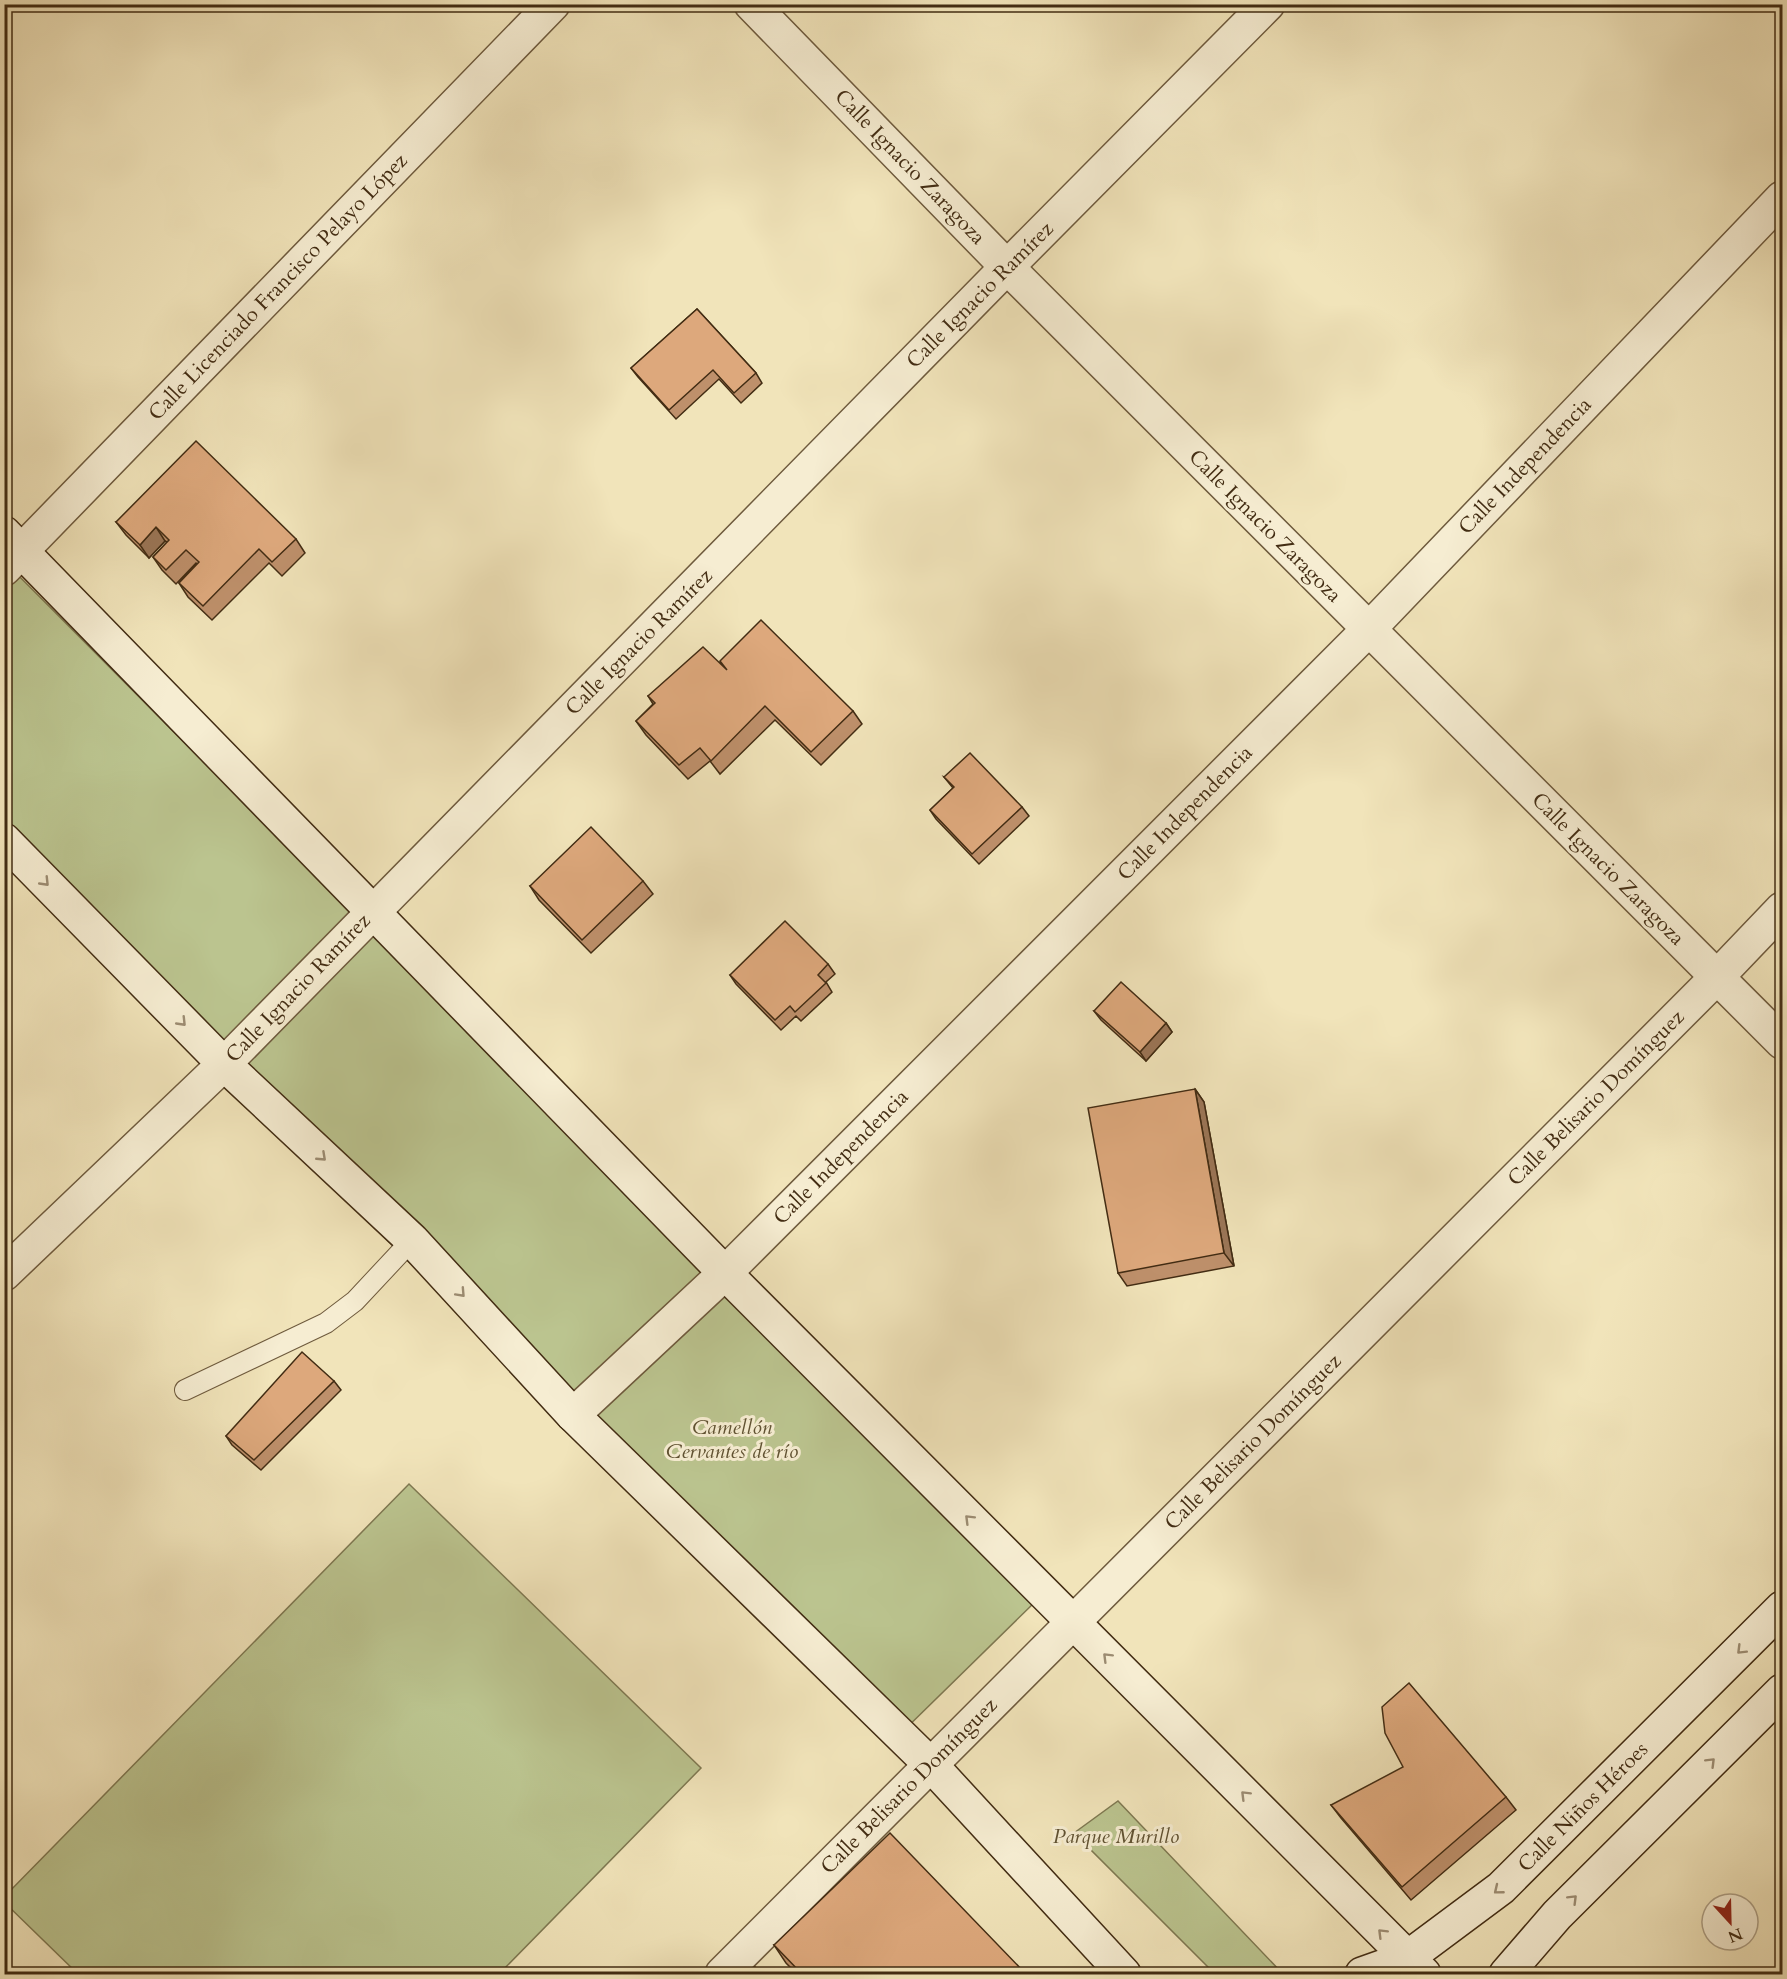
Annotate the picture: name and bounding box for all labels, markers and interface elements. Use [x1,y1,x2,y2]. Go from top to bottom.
street label: Calle Ignacio Zaragoza [828,83,992,251]
street label: Calle Licenciado Francisco Pelayo López [142,146,414,427]
street label: Calle Ignacio Ramírez [900,215,1060,375]
street label: Calle Independencia [1452,391,1598,541]
street label: Calle Ignacio Zaragoza [1182,443,1348,609]
street label: Calle Ignacio Ramírez [559,562,719,722]
street label: Calle Independencia [1111,739,1259,887]
street label: Calle Ignacio Zaragoza [1525,786,1691,952]
one-way arrow [38,875,49,886]
street label: Calle Ignacio Ramírez [219,907,377,1069]
street label: Calle Belisario Domínguez [1501,1003,1691,1193]
one-way arrow [174,1014,185,1025]
street label: Calle Independencia [767,1083,915,1231]
one-way arrow [315,1149,326,1160]
one-way arrow [454,1287,465,1297]
street label: Calle Belisario Domínguez [1158,1347,1348,1537]
park label: Camellón Cervantes de río [666,1413,798,1466]
one-way arrow [966,1515,976,1526]
one-way arrow [1738,1642,1749,1653]
one-way arrow [1103,1654,1114,1664]
street label: Calle Belisario Domínguez [814,1691,1004,1881]
street label: Calle Niños Héroes [1511,1735,1655,1879]
one-way arrow [1704,1758,1715,1768]
one-way arrow [1241,1792,1252,1803]
park label: Parque Murillo [1053,1822,1180,1851]
one-way arrow [1494,1883,1505,1894]
north arrow [1700,1892,1760,1952]
one-way arrow [1565,1896,1576,1907]
text: N [1725,1922,1746,1948]
one-way arrow [1379,1930,1390,1941]

